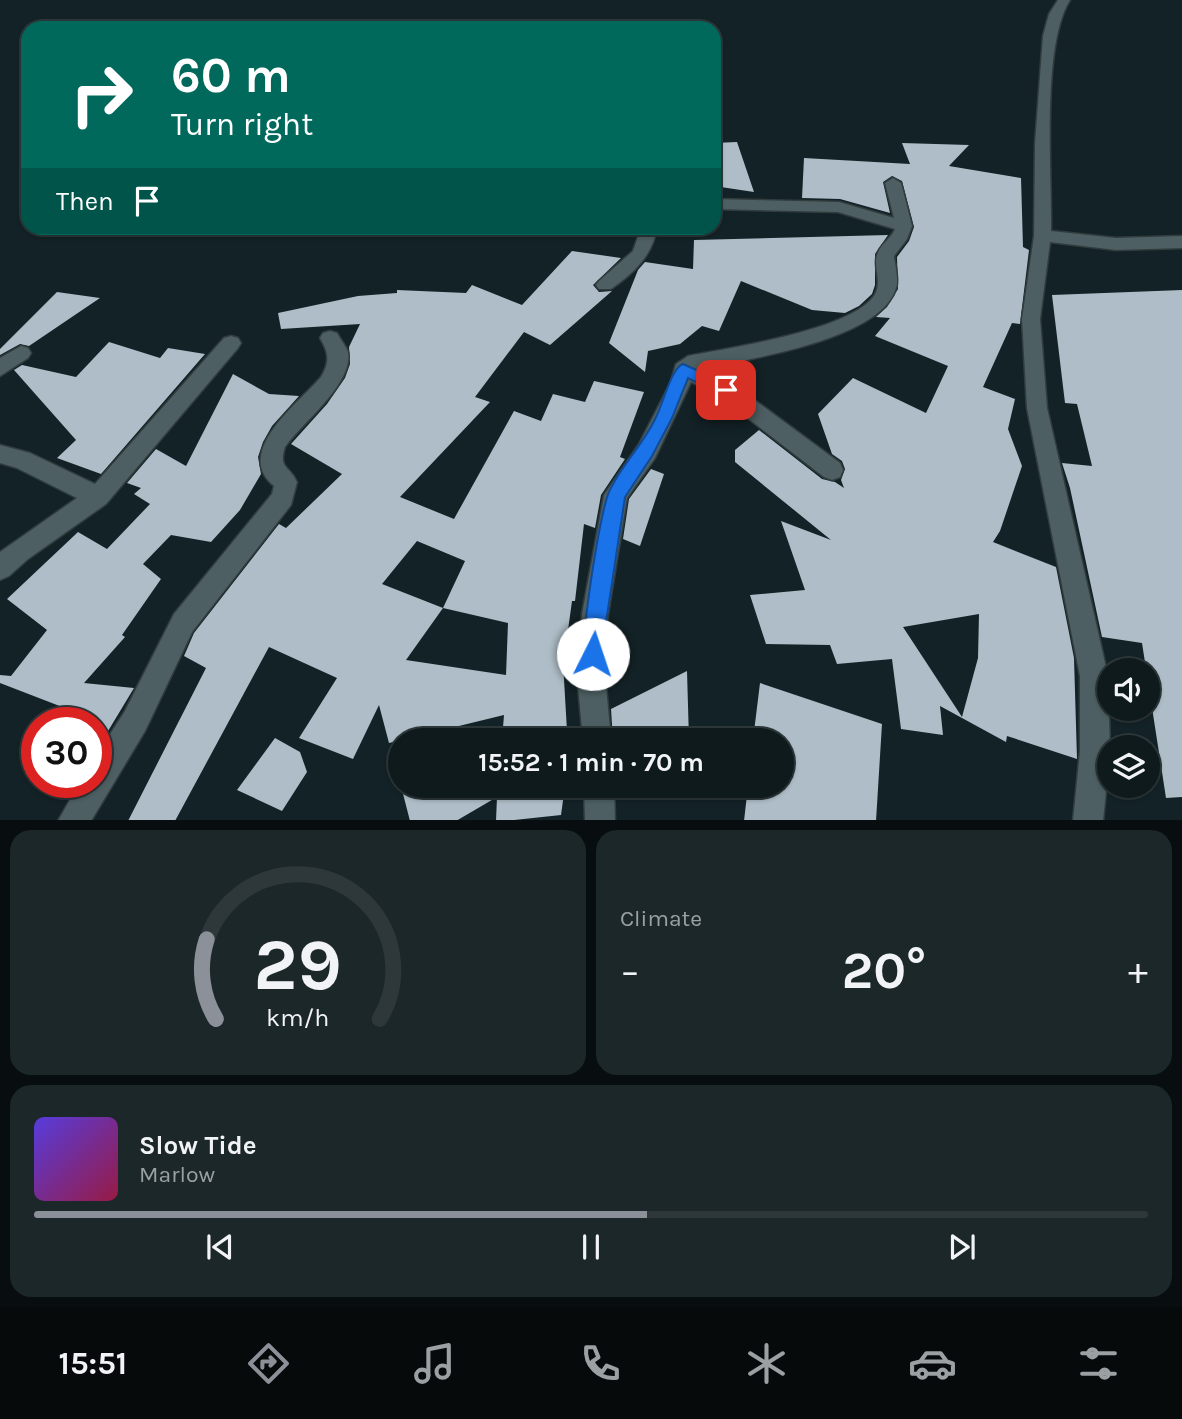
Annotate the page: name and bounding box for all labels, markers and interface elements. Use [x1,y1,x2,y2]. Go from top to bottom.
text: 60 m [171,47,291,104]
icon: right [56,49,147,140]
text: Turn right [171,106,313,143]
icon: arrive [128,182,166,220]
text: Then [56,186,114,217]
pin [696,360,756,420]
icon: arrive [707,371,745,409]
position arrow [556,617,630,691]
map controls [1097,658,1160,798]
button: sound [1097,658,1160,721]
speed limit sign: 30 [21,707,112,798]
button: layers [1097,735,1160,798]
text: 15:52 · 1 min · 70 m [478,747,704,778]
text: Climate [620,905,702,932]
text: 29 [254,922,342,1007]
text: 20° [842,940,926,1001]
text: − [620,949,640,994]
text: + [1128,949,1148,994]
text: km/h [266,1002,330,1031]
text: Slow Tide [139,1130,257,1161]
text: Marlow [139,1161,215,1188]
icon: previous [201,1228,239,1266]
icon: pause [572,1228,610,1266]
icon: next [943,1228,981,1266]
icon: directions [244,1339,293,1388]
icon: music [410,1339,459,1388]
icon: phone [576,1339,625,1388]
icon: climate [742,1339,791,1388]
icon: car [908,1339,957,1388]
icon: filters [1074,1339,1123,1388]
text: 15:51 [59,1345,127,1382]

